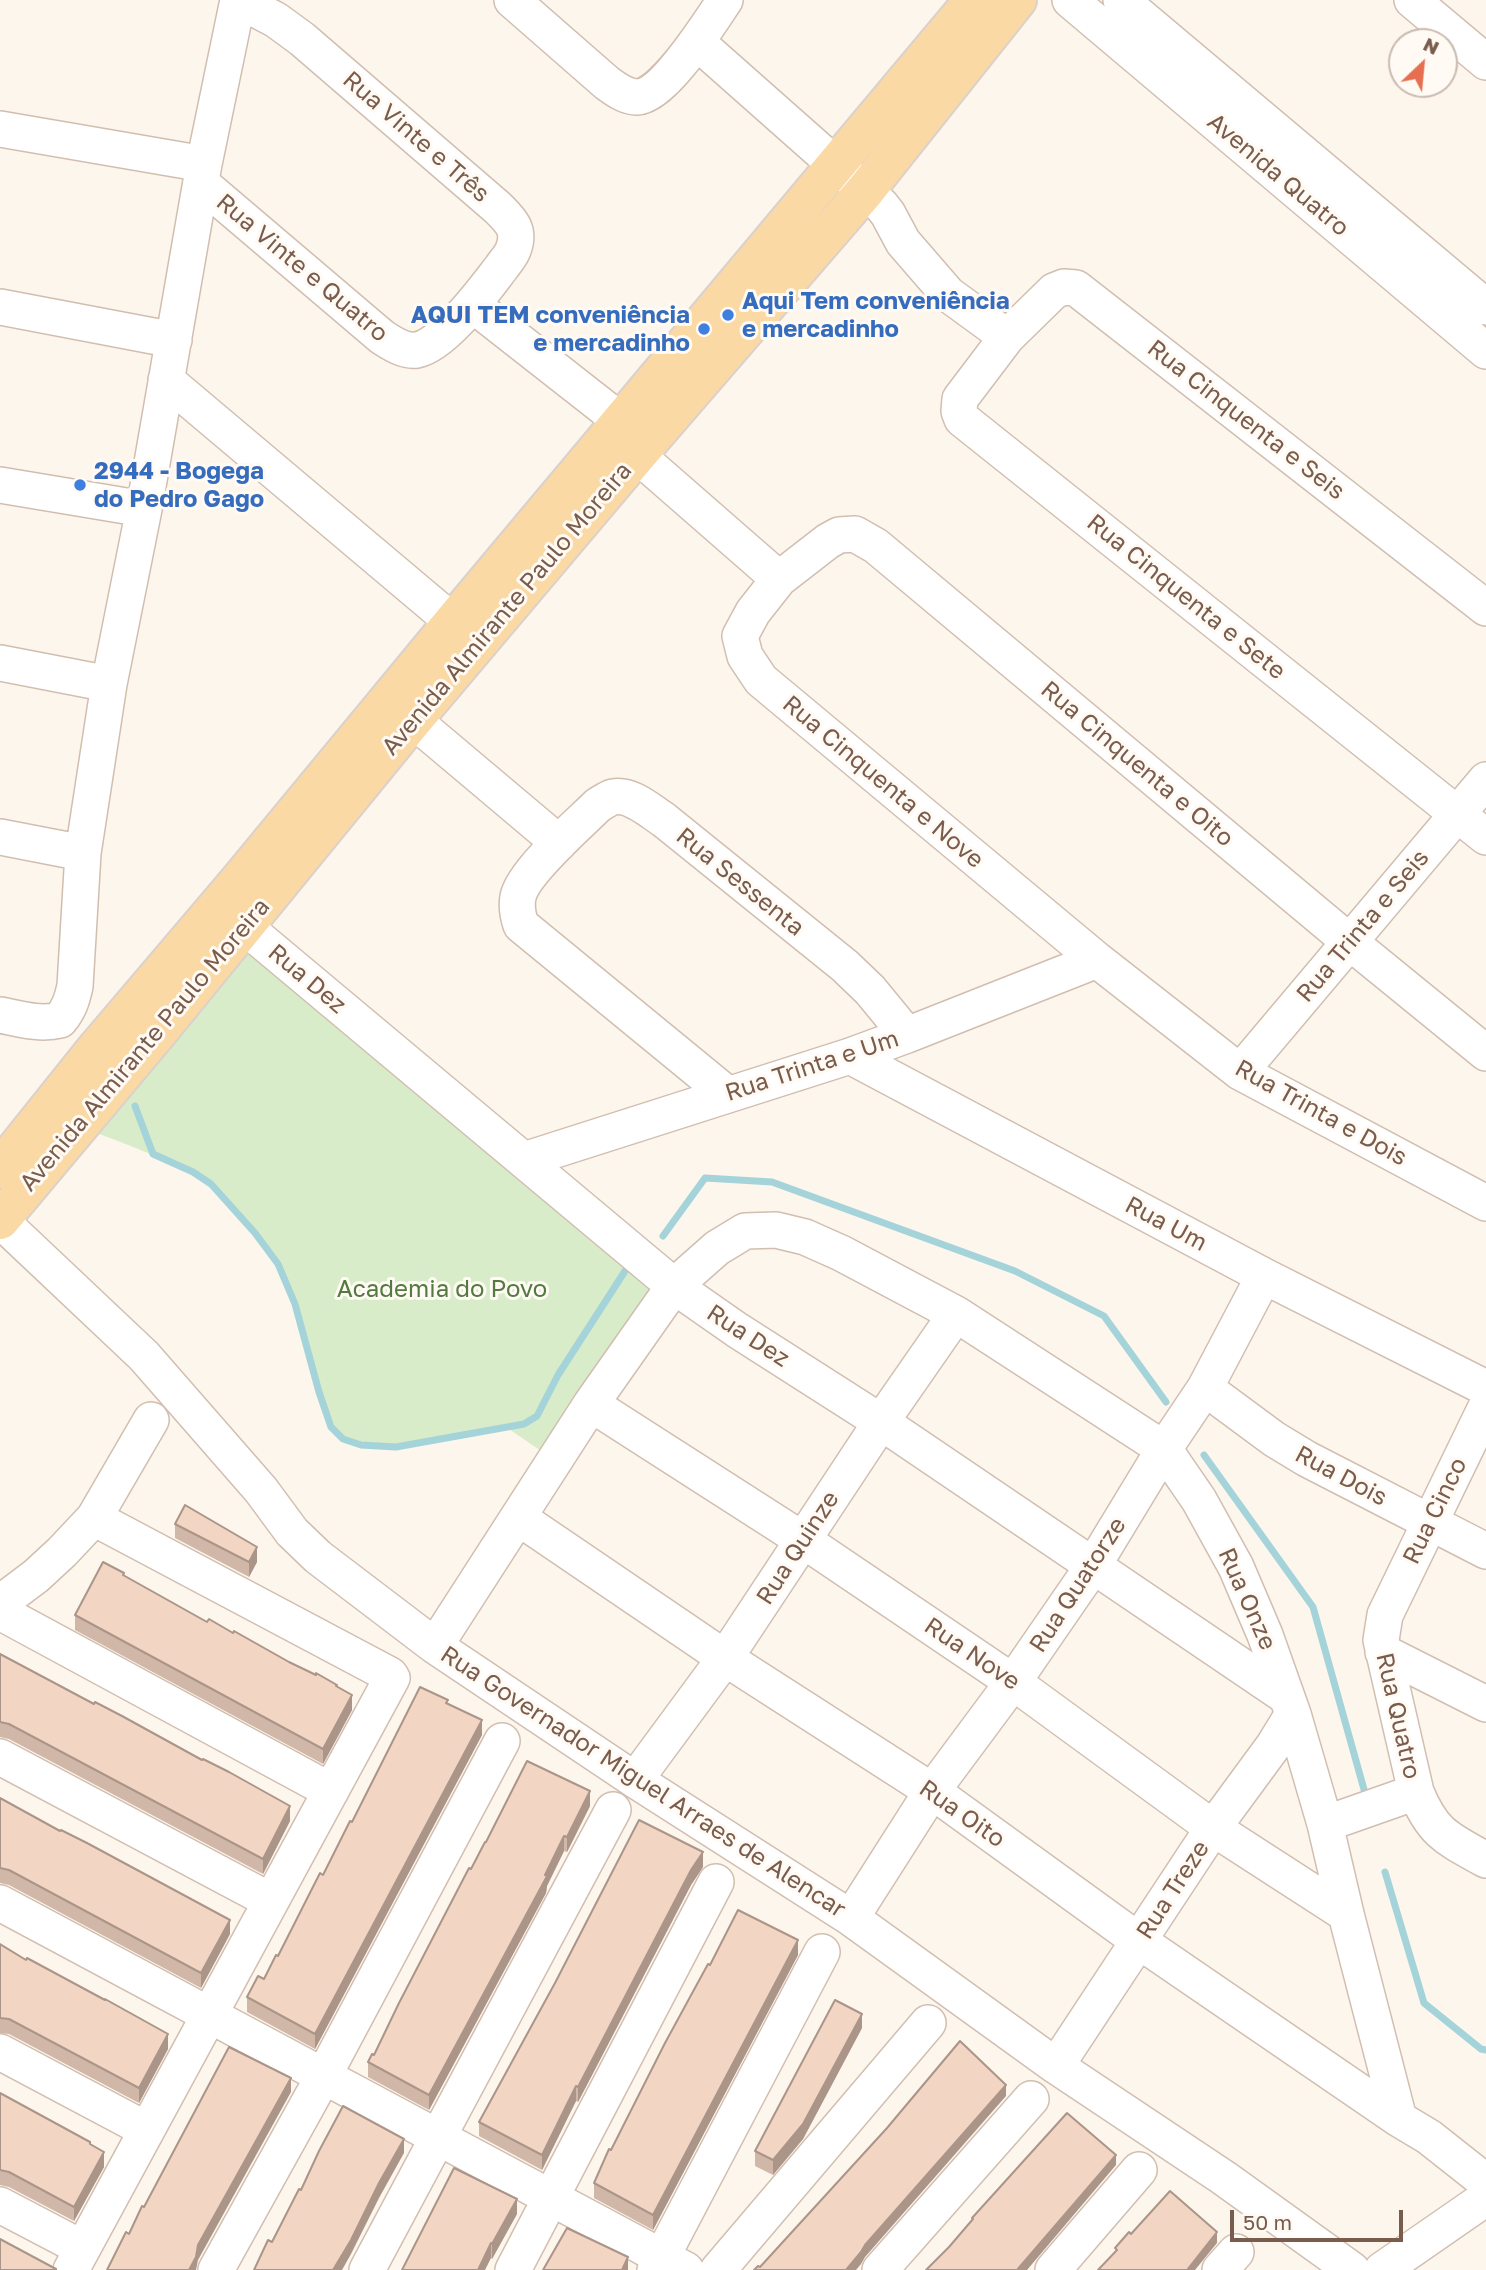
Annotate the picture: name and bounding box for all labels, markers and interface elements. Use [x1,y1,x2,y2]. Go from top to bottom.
north arrow [1388,28,1458,98]
text: N [1420,32,1443,59]
street label: Rua Vinte e Três [337,65,495,209]
street label: Avenida Quatro [1201,107,1355,243]
street label: Rua Vinte e Quatro [210,188,394,348]
place label: Aqui Tem conveniência e mercadinho [742,287,1010,343]
place label: AQUI TEM conveniência e mercadinho [411,301,690,357]
marker: Aqui Tem conveniência e mercadinho [720,307,736,323]
marker: AQUI TEM conveniência e mercadinho [696,321,712,337]
street label: Rua Cinquenta e Seis [1142,334,1350,506]
place label: 2944 - Bogega do Pedro Gago [94,457,264,513]
street label: Avenida Almirante Paulo Moreira [376,457,638,761]
marker: 2944 - Bogega do Pedro Gago [72,477,88,493]
street label: Rua Cinquenta e Sete [1081,508,1291,686]
street label: Rua Cinquenta e Oito [1035,675,1239,853]
street label: Rua Cinquenta e Nove [777,690,989,874]
street label: Rua Sessenta [670,822,810,942]
street label: Rua Trinta e Seis [1291,844,1435,1008]
street label: Avenida Almirante Paulo Moreira [14,893,276,1197]
street label: Rua Dez [262,938,352,1020]
street label: Rua Trinta e Um [722,1024,902,1108]
street label: Rua Trinta e Dois [1230,1054,1412,1172]
street label: Rua Um [1120,1190,1212,1258]
park label: Academia do Povo [337,1275,547,1303]
street label: Rua Dez [701,1299,795,1373]
street label: Rua Dois [1290,1440,1392,1512]
street label: Rua Cinco [1397,1453,1473,1569]
street label: Rua Quinze [751,1486,845,1610]
street label: Rua Quatorze [1024,1512,1132,1658]
street label: Rua Onze [1212,1544,1282,1654]
street label: Rua Nove [919,1612,1025,1696]
street label: Rua Governador Miguel Arraes de Alencar [435,1640,851,1924]
street label: Rua Quatro [1370,1650,1426,1782]
street label: Rua Oito [914,1774,1010,1854]
street label: Rua Treze [1130,1835,1216,1945]
scale bar [1234,2196,1407,2240]
text: 50 m [1243,2209,1292,2235]

